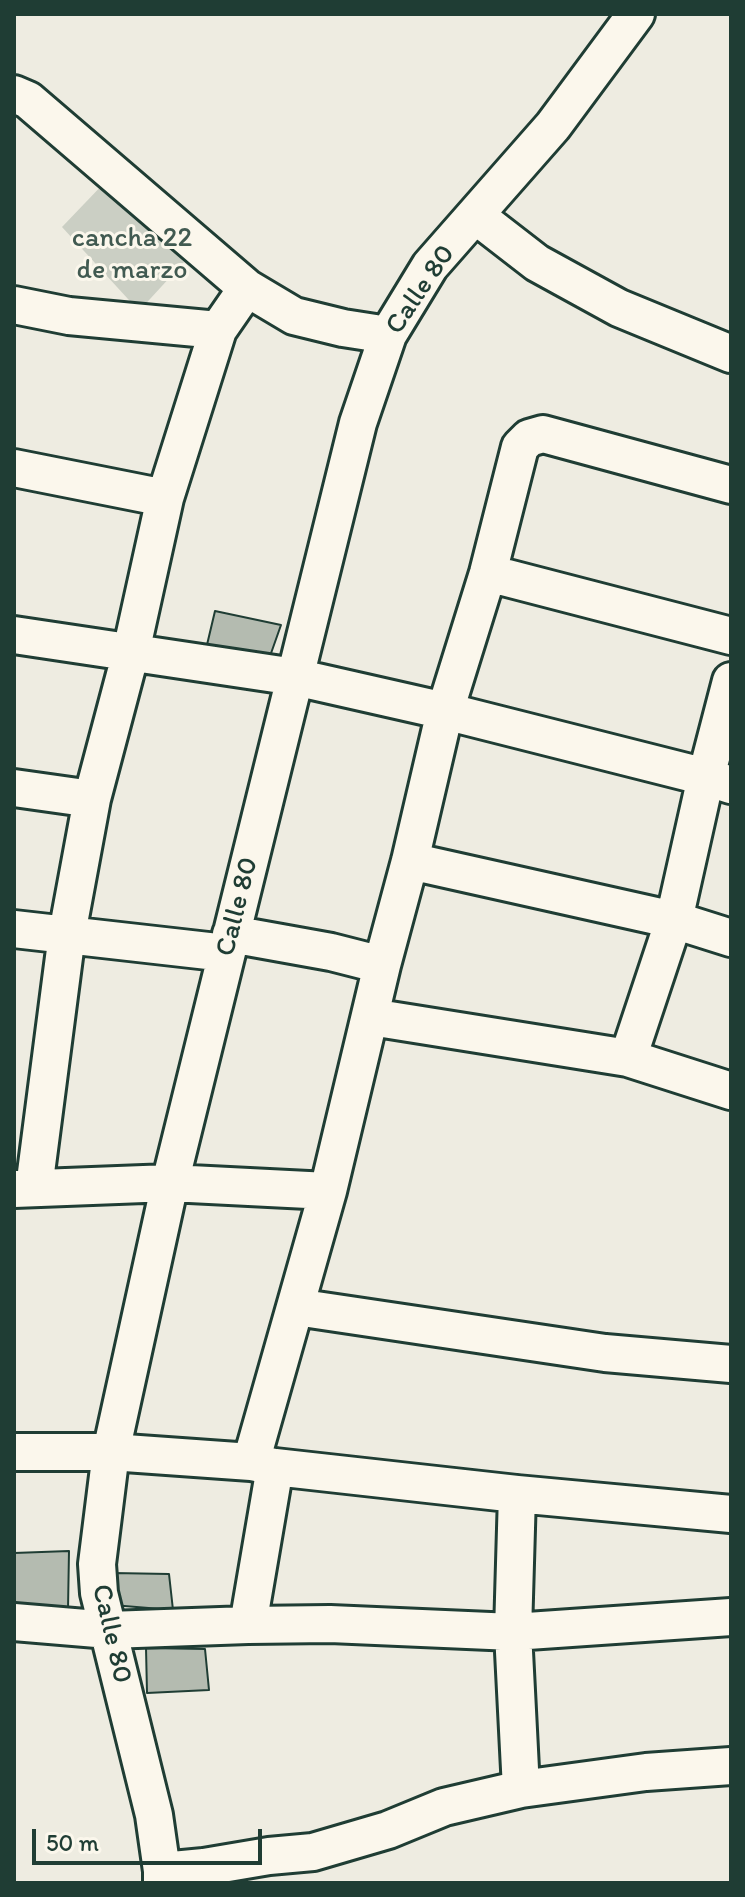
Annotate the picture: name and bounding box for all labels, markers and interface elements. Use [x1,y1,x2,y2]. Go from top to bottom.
park label: cancha 22 de marzo [72,222,192,288]
street label: Calle 80 [379,239,463,341]
street label: Calle 80 [210,854,266,960]
street label: Calle 80 [83,1581,139,1687]
scale bar [36,1813,266,1863]
text: 50 m [46,1828,99,1857]

